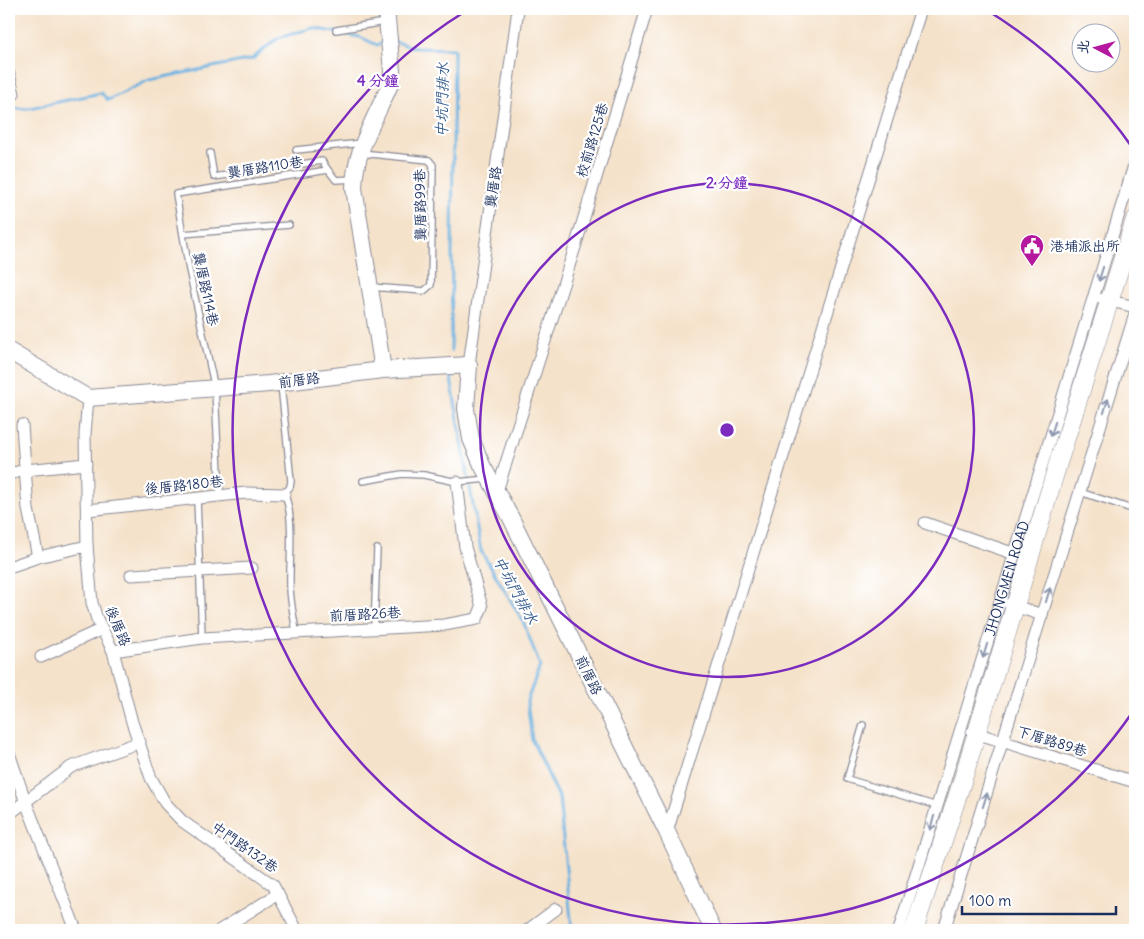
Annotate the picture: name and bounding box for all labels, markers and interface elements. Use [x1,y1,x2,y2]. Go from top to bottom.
north arrow [1072,22,1122,72]
text: 北 [1073,39,1093,55]
water label: 中坑門排水 [432,61,452,138]
text: 4 分鐘 [357,71,399,90]
street label: 校前路125巷 [572,99,612,180]
street label: 龔厝路110巷 [226,152,305,182]
street label: 龔厝路 [481,165,505,209]
street label: 龔厝路99巷 [410,168,430,241]
text: 2 分鐘 [706,173,748,192]
public building icon: 港埔派出所 [1019,233,1045,267]
place label: 港埔派出所 [1050,237,1120,255]
street label: 龔厝路114巷 [189,250,223,329]
one-way arrow [1096,266,1105,281]
street label: 前厝路 [277,369,321,391]
one-way arrow [1102,398,1112,414]
centre of rings [718,421,736,439]
one-way arrow [1048,421,1058,437]
street label: 後厝路180巷 [144,472,225,498]
street label: JHONGMEN ROAD [981,519,1033,638]
water label: 中坑門排水 [490,553,543,628]
one-way arrow [1044,587,1053,603]
street label: 後厝路 [102,603,134,649]
street label: 前厝路26巷 [329,603,402,625]
one-way arrow [979,643,989,659]
street label: 前厝路 [572,652,606,698]
street label: 下厝路89巷 [1015,722,1090,760]
one-way arrow [980,792,990,808]
one-way arrow [926,815,936,831]
street label: 中門路132巷 [208,817,283,877]
scale bar [962,884,1115,916]
text: 100 m [969,891,1011,910]

